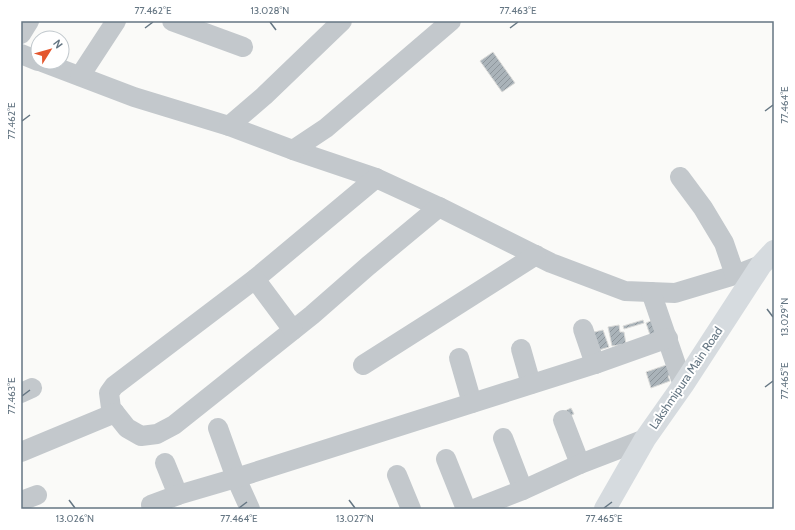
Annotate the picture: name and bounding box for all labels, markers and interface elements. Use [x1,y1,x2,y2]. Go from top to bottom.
text: 77.462°E [135,4,172,17]
text: 13.028°N [251,4,289,17]
text: 77.463°E [499,4,537,17]
north arrow [30,30,70,70]
text: N [50,37,66,51]
text: 77.464°E [778,86,791,124]
text: 77.462°E [5,102,18,139]
text: 13.029°N [778,298,791,336]
street label: Lakshmipura Main Road [646,324,725,432]
text: 77.465°E [778,362,791,400]
text: 77.463°E [5,377,18,415]
text: 13.026°N [56,512,94,525]
text: 77.464°E [220,512,258,525]
text: 13.027°N [336,512,374,525]
text: 77.465°E [585,512,623,525]

